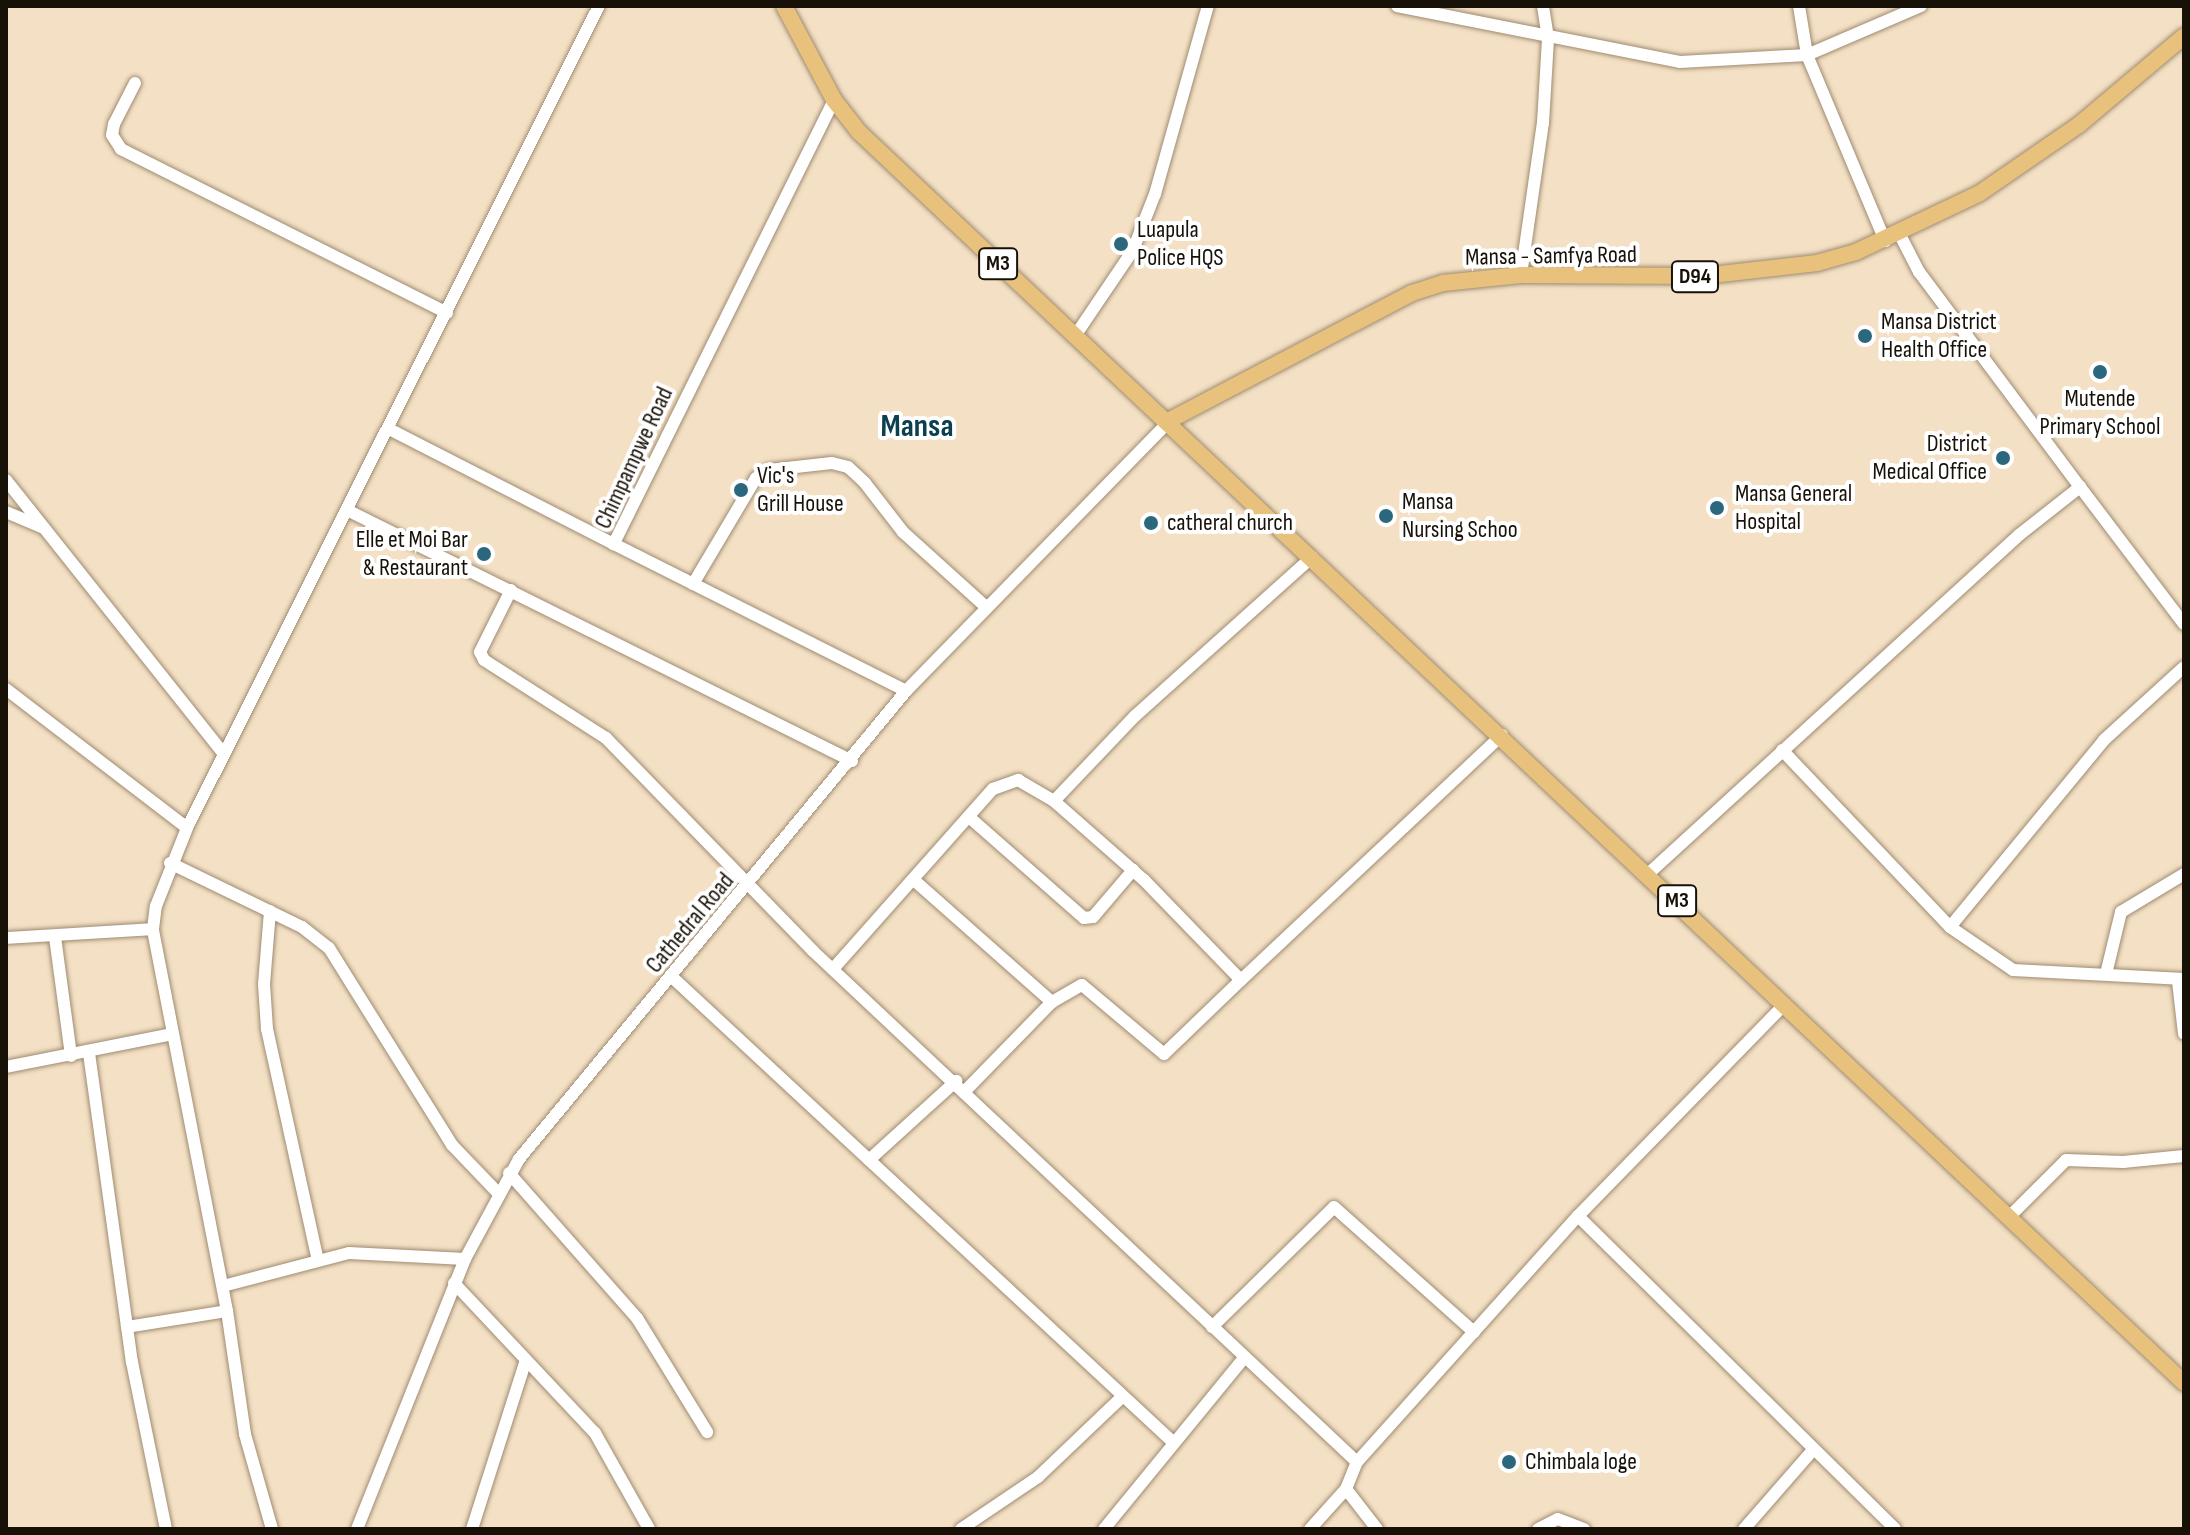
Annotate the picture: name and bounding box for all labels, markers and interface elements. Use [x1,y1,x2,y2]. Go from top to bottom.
place label: Luapula Police HQS [1137,216,1224,272]
marker: Luapula Police HQS [1112,235,1130,253]
street label: Mansa - Samfya Road [1465,240,1637,272]
road number: M3 [978,246,1018,282]
road number: D94 [1669,259,1721,295]
place label: Mansa District Health Office [1881,308,1997,364]
marker: Mansa District Health Office [1856,327,1874,345]
marker: Mutende Primary School [2091,363,2109,381]
street label: Chimpampwe Road [589,383,679,533]
place label: Mutende Primary School [2040,385,2160,441]
district label: Mansa [881,408,953,446]
place label: District Medical Office [1873,430,1987,486]
marker: District Medical Office [1994,449,2012,467]
place label: Vic's Grill House [757,462,844,518]
place label: Mansa General Hospital [1735,480,1852,536]
marker: Vic's Grill House [732,481,750,499]
place label: Mansa Nursing Schoo [1402,488,1518,544]
marker: Mansa General Hospital [1706,497,1728,519]
marker: Mansa Nursing Schoo [1377,507,1395,525]
place label: catheral church [1167,509,1293,537]
marker: catheral church [1142,514,1160,532]
place label: Elle et Moi Bar & Restaurant [356,526,468,582]
marker: Elle et Moi Bar & Restaurant [475,545,493,563]
street label: Cathedral Road [640,867,740,979]
road number: M3 [1657,883,1697,919]
place label: Chimbala loge [1525,1448,1637,1476]
marker: Chimbala loge [1500,1453,1518,1471]

